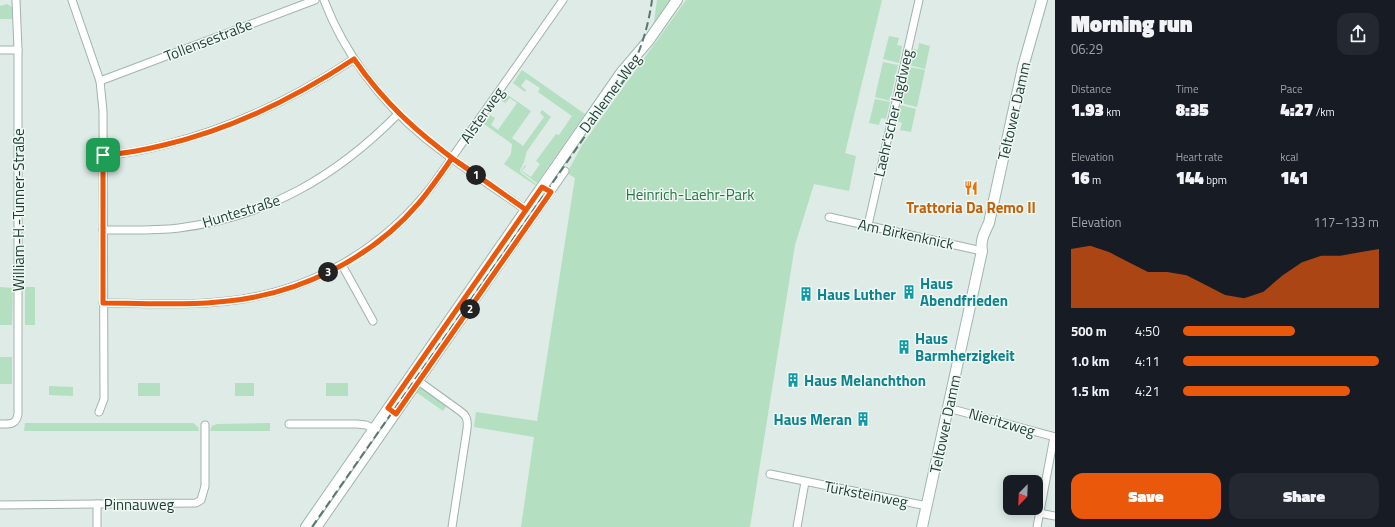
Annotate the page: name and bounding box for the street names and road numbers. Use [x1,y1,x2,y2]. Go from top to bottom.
street label: Tollensestraße [161,13,255,67]
street label: Laehr'scher Jagdweg [867,47,919,179]
street label: Dahlemer Weg [573,48,647,137]
street label: Teltower Damm [992,60,1036,162]
street label: Alsterweg [454,82,510,148]
street label: William-H.-Tunner-Straße [7,129,30,291]
street label: Huntestraße [199,188,283,234]
street label: Am Birkenknick [856,213,956,255]
street label: Teltower Damm [923,373,967,475]
street label: Nieritzweg [966,402,1038,443]
street label: Türksteinweg [822,475,910,513]
street label: Pinnauweg [104,493,174,516]

